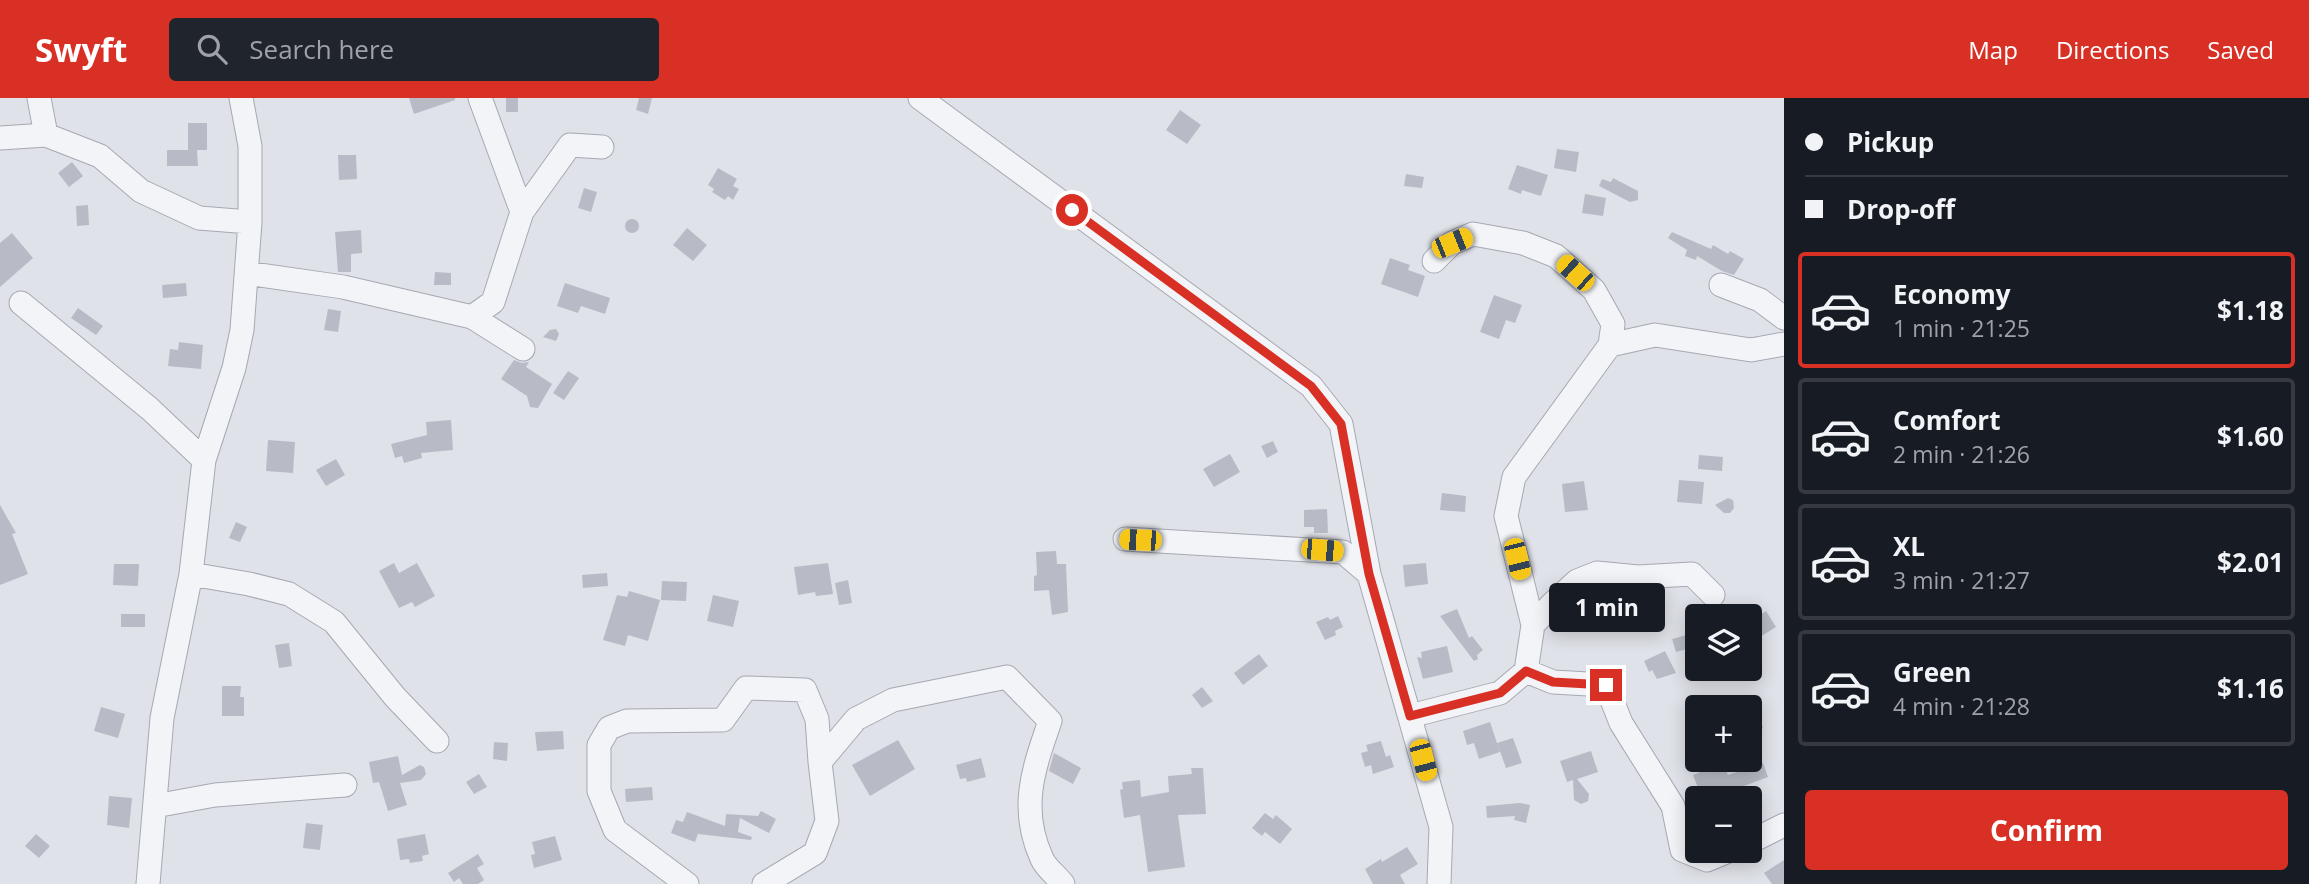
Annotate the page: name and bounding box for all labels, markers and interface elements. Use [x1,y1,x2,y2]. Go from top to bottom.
search box [169,18,659,81]
text: Swyft [35,27,127,72]
icon: search [193,30,231,68]
text: Search here [249,31,394,67]
text: Map [1968,33,2018,66]
text: Directions [2056,33,2169,66]
text: Saved [2207,33,2274,66]
text: Pickup [1847,124,1934,160]
text: Drop-off [1847,191,1955,227]
route start [1056,194,1088,226]
car [1429,225,1476,261]
car [1553,251,1598,295]
text: Economy [1893,276,2011,312]
icon: car [1809,279,1872,342]
text: $1.18 [2217,292,2284,328]
text: 1 min · 21:25 [1893,312,2030,344]
text: Comfort [1893,402,2000,438]
icon: car [1809,405,1872,468]
text: $1.60 [2217,418,2284,454]
text: 2 min · 21:26 [1893,438,2030,470]
text: XL [1893,528,1925,564]
car [1119,529,1162,551]
icon: car [1809,531,1872,594]
car [1502,536,1533,582]
car [1301,538,1344,562]
text: $2.01 [2217,544,2284,580]
text: 3 min · 21:27 [1893,564,2030,596]
callout: 1 min [1548,584,1664,632]
text: 1 min [1575,591,1639,623]
map controls [1685,604,1762,863]
button: layers [1685,604,1762,681]
text: Green [1893,654,1971,690]
icon: car [1809,657,1872,720]
route end [1590,669,1622,701]
text: $1.16 [2217,670,2284,706]
text: 4 min · 21:28 [1893,690,2030,722]
button: + [1685,695,1762,772]
car [1408,737,1439,783]
button: − [1685,786,1762,863]
button: Confirm [1805,790,2288,870]

